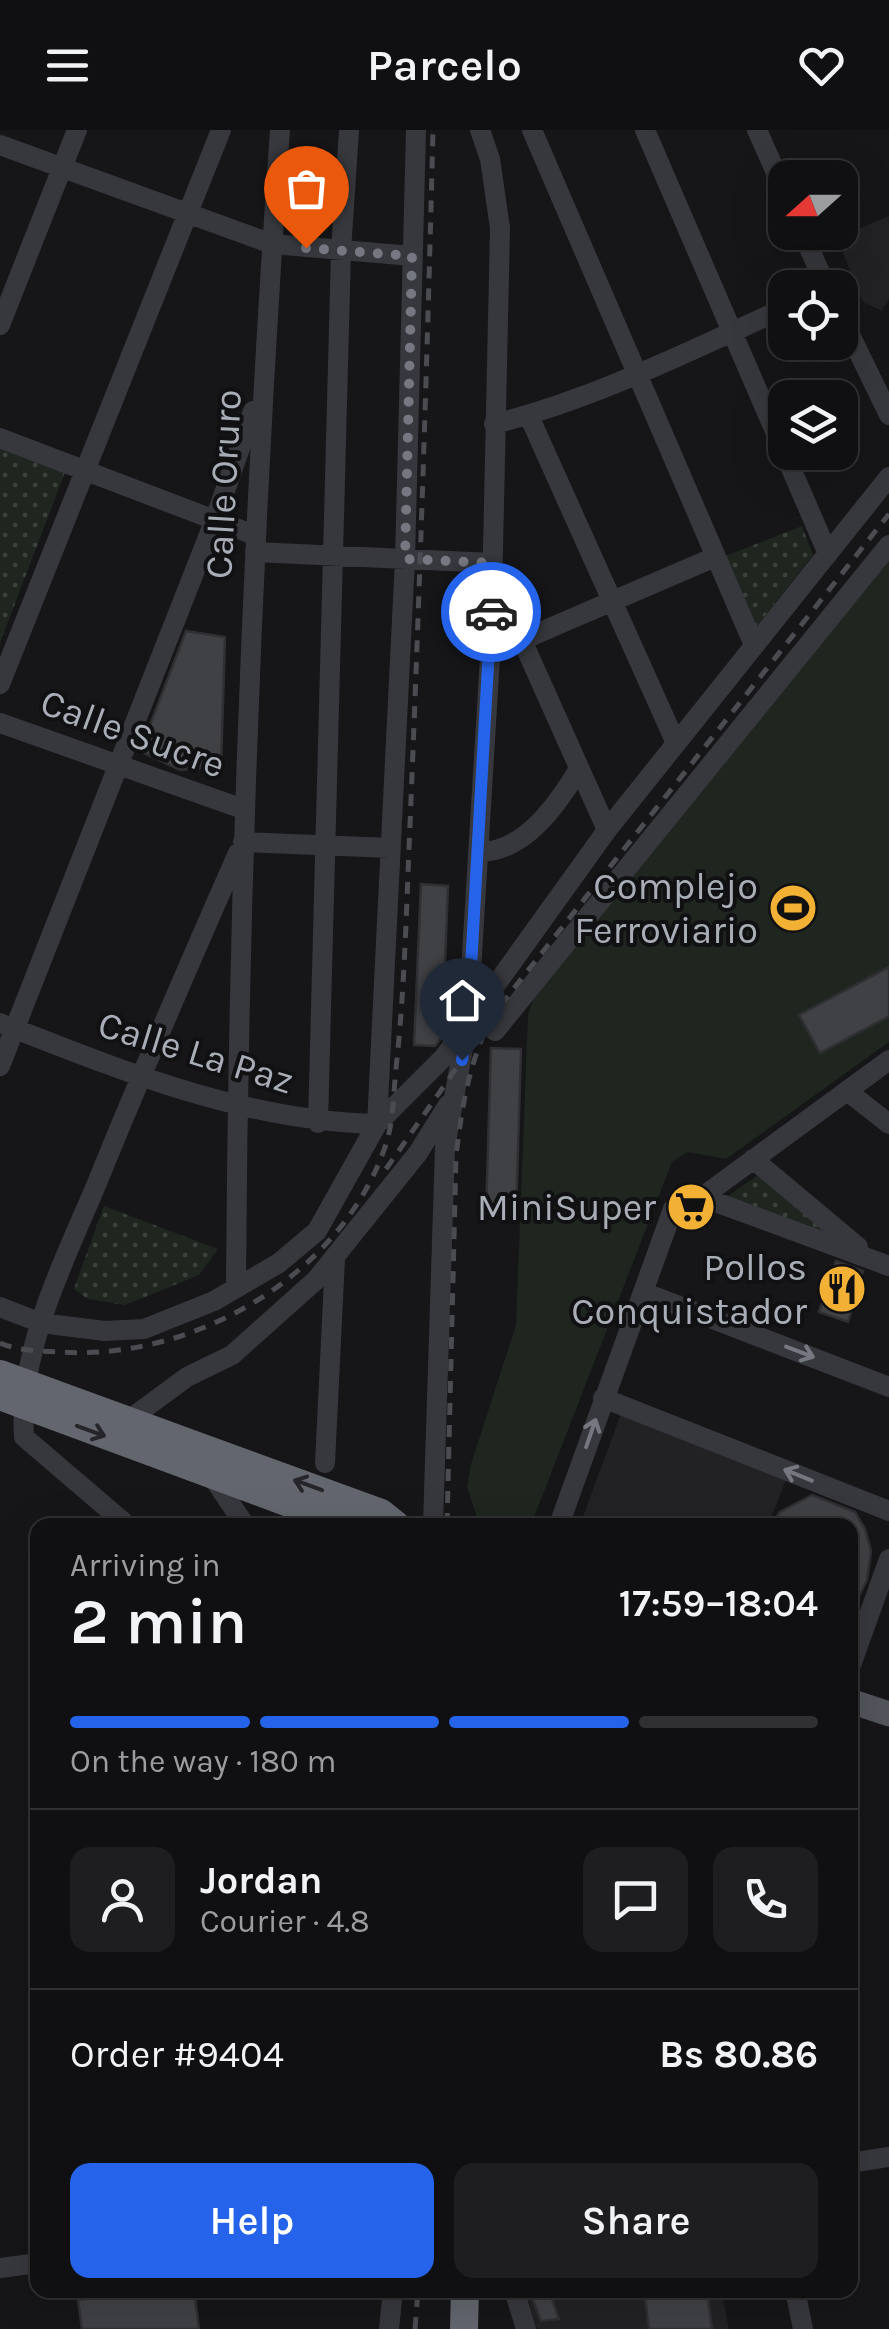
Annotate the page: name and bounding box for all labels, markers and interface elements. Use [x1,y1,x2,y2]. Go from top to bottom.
icon: menu [40,38,95,93]
icon: heart [794,38,849,93]
text: Parcelo [367,39,522,91]
pin [264,146,349,249]
north arrow [768,160,858,250]
map controls [768,160,858,470]
icon: bag [279,161,334,216]
button: locate [768,270,858,360]
button: layers [768,380,858,470]
street label: Calle Oruro [196,388,251,580]
courier [441,562,541,662]
icon: car [464,585,519,640]
street label: Calle Sucre [35,679,231,788]
place label: Complejo Ferroviario [574,864,758,953]
sports icon: Complejo Ferroviario [767,882,819,934]
pin [420,958,505,1061]
icon: home [435,973,490,1028]
street label: Calle La Paz [93,1001,299,1103]
supermarket icon: MiniSuper [665,1181,717,1233]
place label: MiniSuper [477,1185,656,1230]
place label: Pollos Conquistador [571,1245,807,1334]
restaurant icon: Pollos Conquistador [816,1263,868,1315]
one-way arrow [784,1345,814,1363]
one-way arrow [583,1418,601,1449]
one-way arrow [75,1423,106,1441]
one-way arrow [784,1465,814,1483]
one-way arrow [293,1475,324,1493]
text: Arriving in [70,1547,221,1584]
text: 17:59–18:04 [619,1581,818,1626]
text: 2 min [70,1583,247,1659]
text: On the way · 180 m [70,1743,336,1780]
button: person [70,1847,175,1952]
button: chat [583,1847,688,1952]
button: phone [713,1847,818,1952]
text: Jordan [200,1858,323,1903]
text: Courier · 4.8 [200,1903,370,1940]
text: Order #9404 [70,2032,284,2077]
text: Bs 80.86 [659,2032,818,2077]
button: Help [70,2163,434,2278]
button: Share [454,2163,818,2278]

